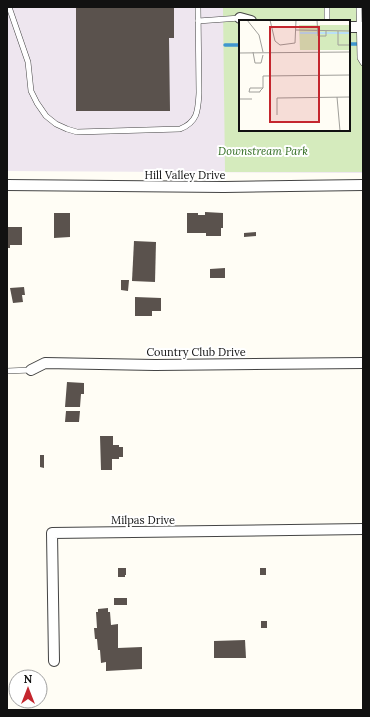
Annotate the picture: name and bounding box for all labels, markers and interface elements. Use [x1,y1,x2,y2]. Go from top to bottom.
inset map [239,20,350,131]
park label: Downstream Park [218,144,308,158]
street label: Hill Valley Drive [144,168,226,182]
street label: Country Club Drive [146,345,246,359]
street label: Milpas Drive [111,513,175,527]
north arrow [8,669,48,709]
text: N [24,672,33,686]

